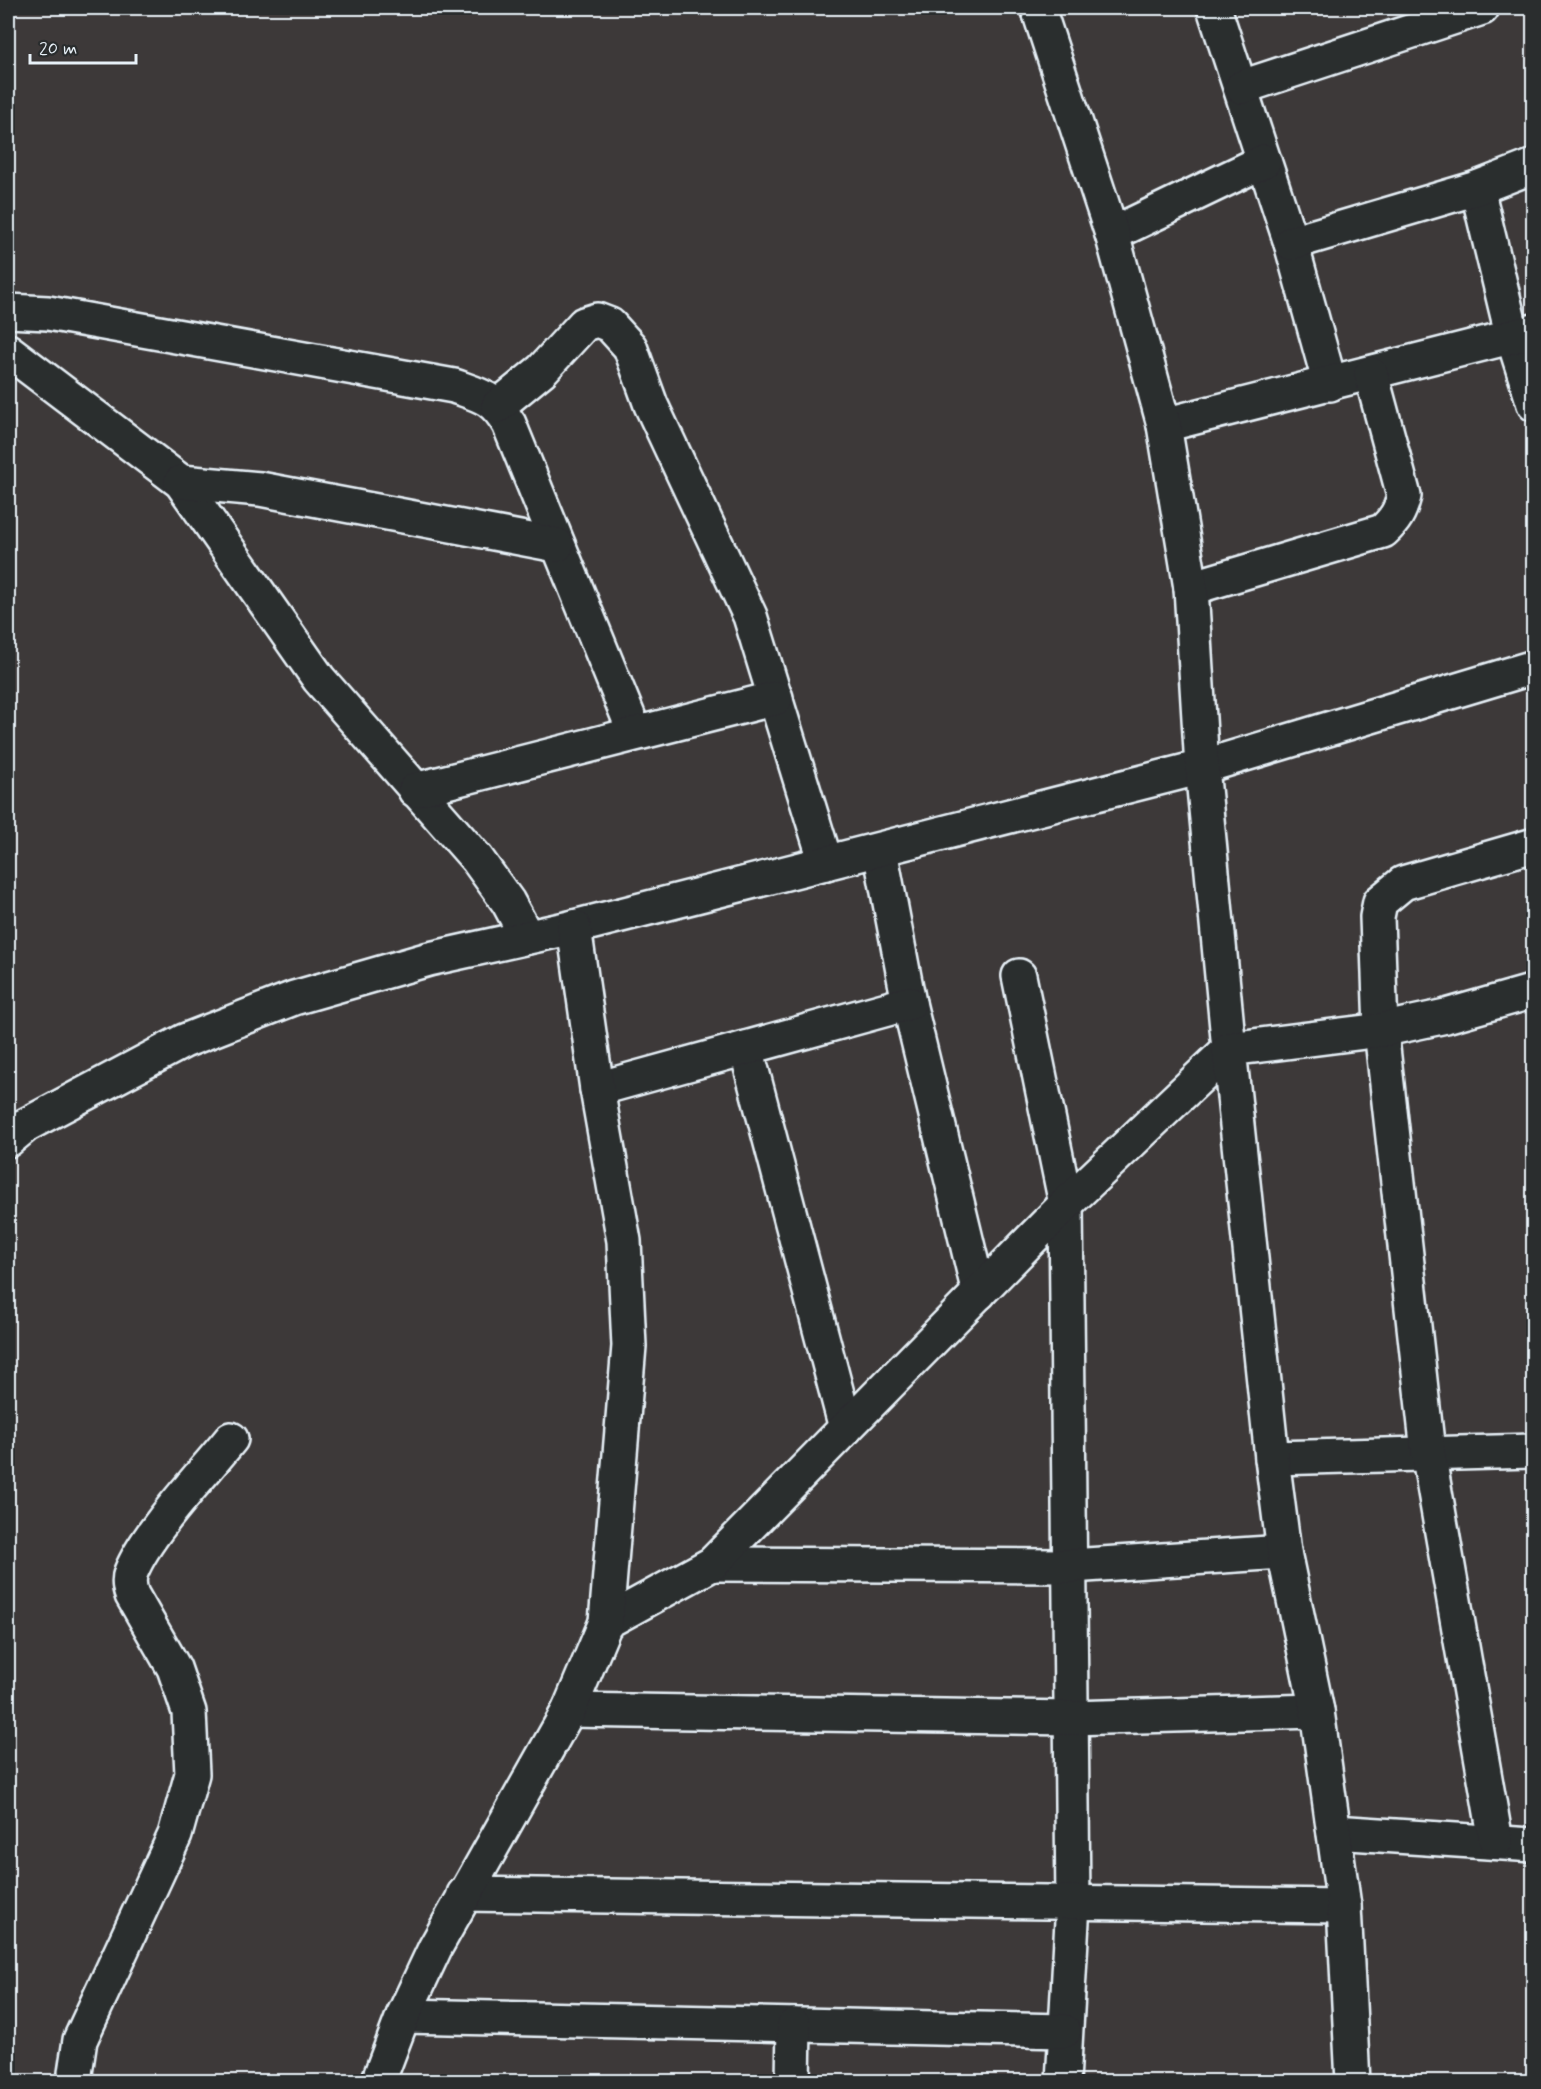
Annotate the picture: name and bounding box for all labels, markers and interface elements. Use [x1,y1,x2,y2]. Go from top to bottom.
scale bar [30,27,136,65]
text: 20 m [39,37,77,61]

